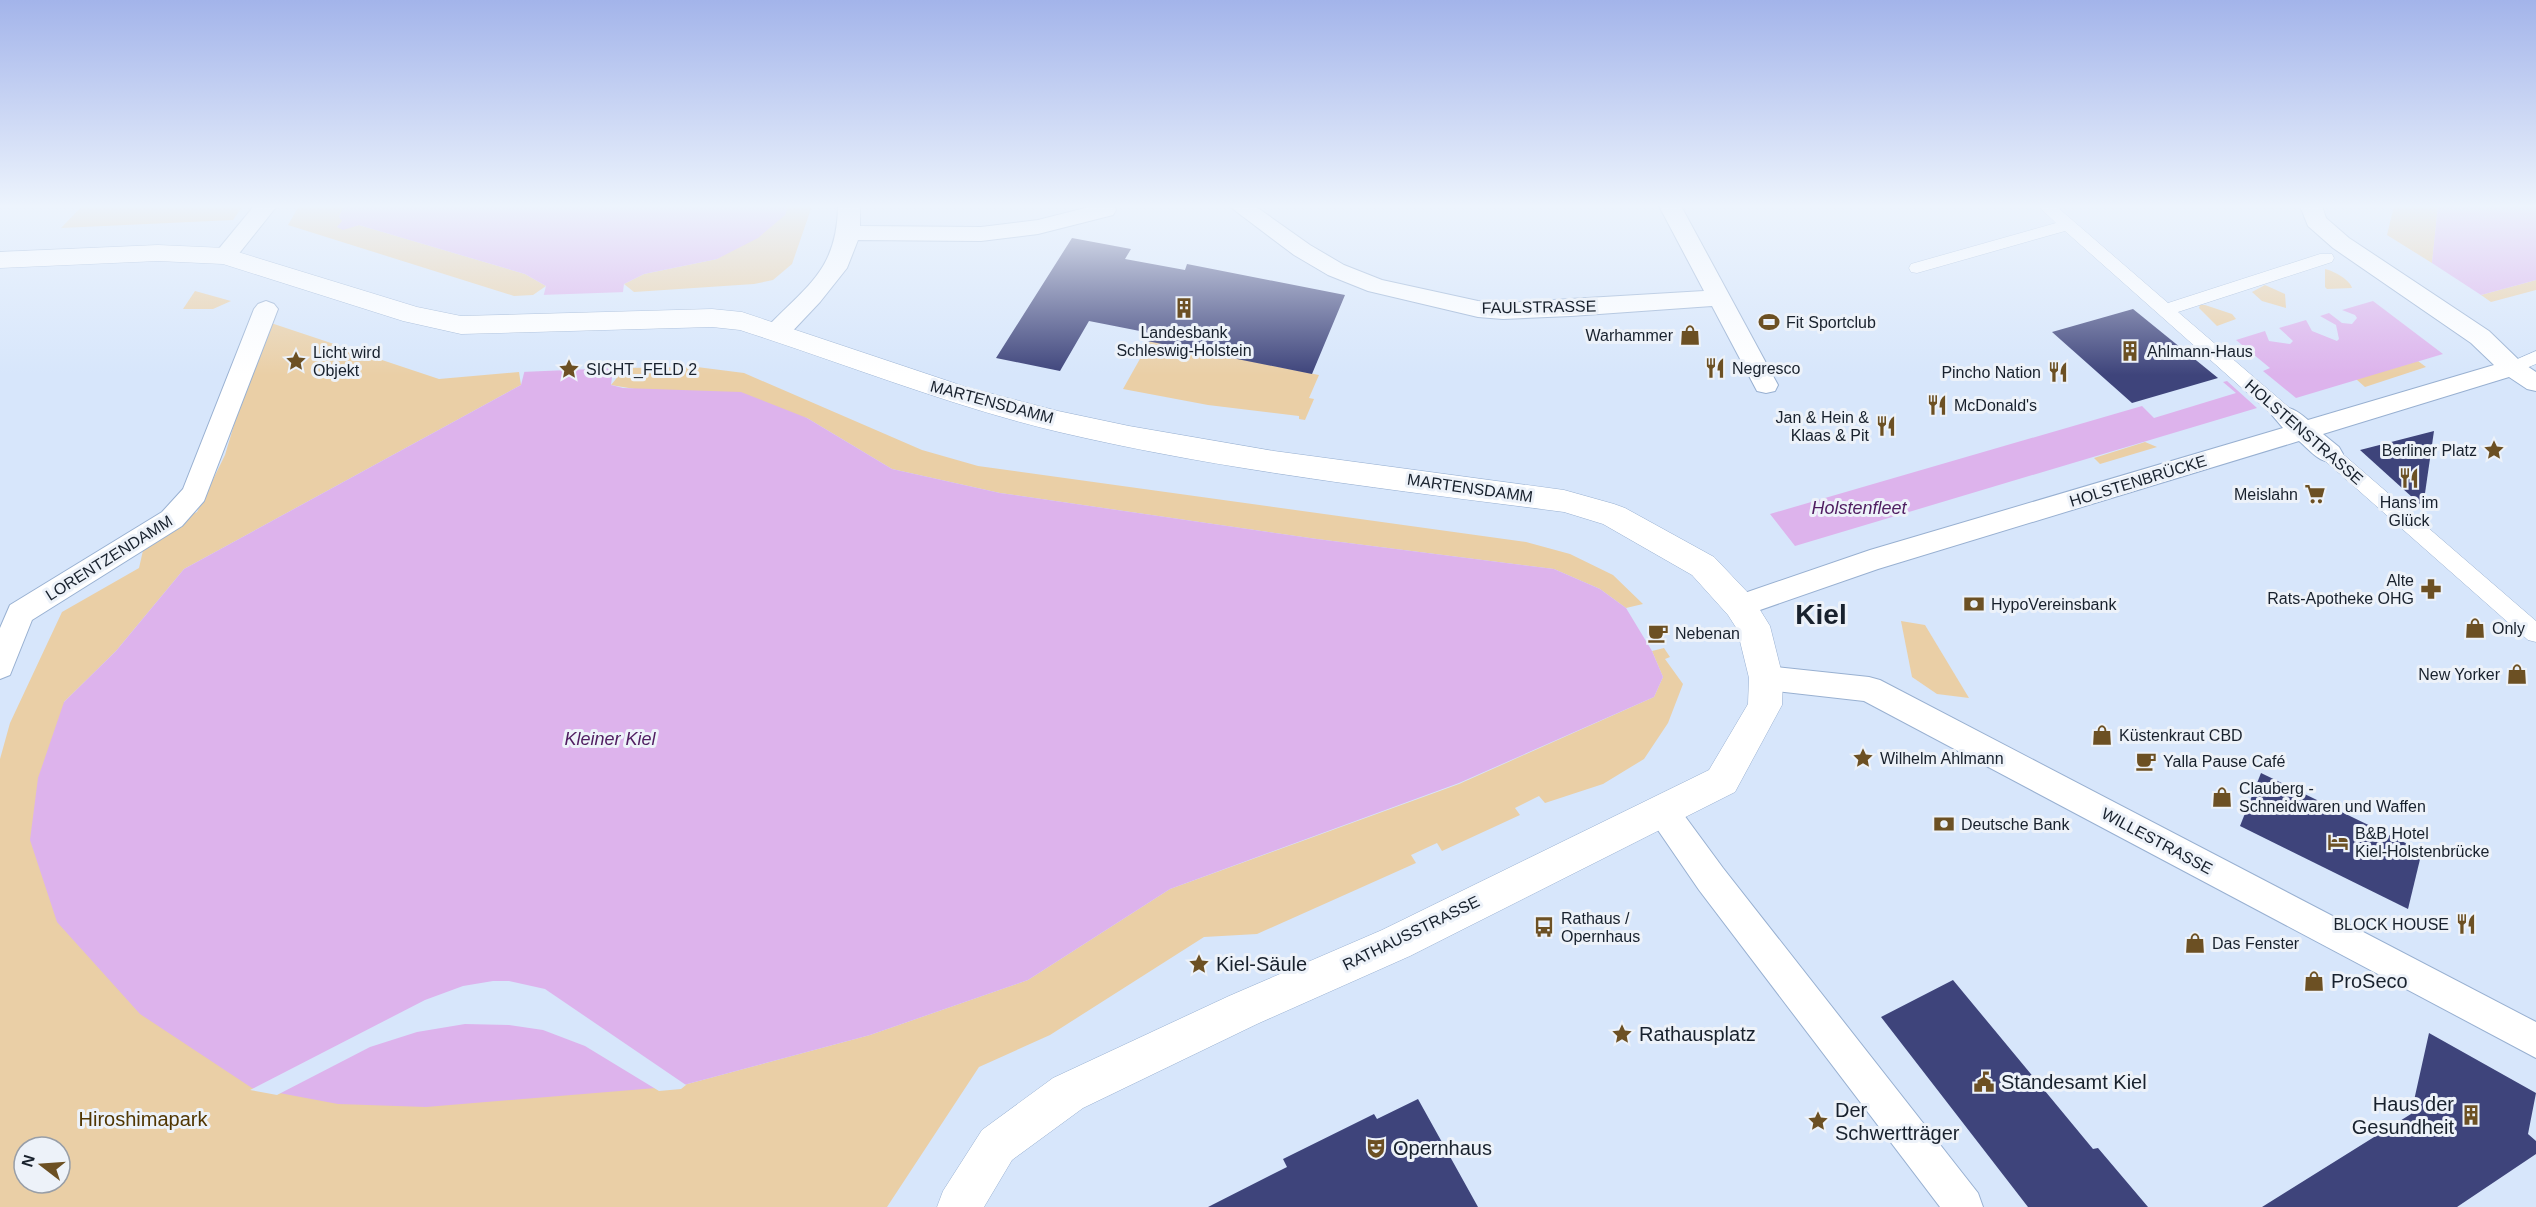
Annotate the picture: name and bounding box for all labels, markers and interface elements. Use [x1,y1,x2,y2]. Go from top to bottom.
building icon: Landesbank Schleswig-Holstein [1172,296,1196,320]
street label: FAULSTRASSE [1482,298,1596,316]
sports icon: Fit Sportclub [1757,310,1781,334]
place label: Fit Sportclub [1786,314,1876,331]
shop icon: Warhammer [1678,323,1702,347]
place label: Landesbank Schleswig-Holstein [1116,324,1252,359]
place label: Warhammer [1586,327,1674,344]
building icon: Ahlmann-Haus [2118,339,2142,363]
place label: Ahlmann-Haus [2147,343,2253,360]
place label: Licht wird Objekt [313,344,381,379]
place icon: Licht wird Objekt [284,349,308,373]
restaurant icon: Negresco [1703,356,1727,380]
place icon: SICHT_FELD 2 [557,357,581,381]
place label: Negresco [1732,360,1801,377]
restaurant icon: Pincho Nation [2046,360,2070,384]
place label: SICHT_FELD 2 [586,361,697,379]
place label: Pincho Nation [1941,364,2041,381]
street label: HOLSTENSTRASSE [2242,376,2366,488]
street label: MARTENSDAMM [929,377,1055,427]
restaurant icon: McDonald's [1925,393,1949,417]
place label: McDonald's [1954,397,2037,414]
place label: Jan & Hein & Klaas & Pit [1776,409,1870,444]
restaurant icon: Jan & Hein & Klaas & Pit [1874,414,1898,438]
place icon: Berliner Platz [2482,438,2506,462]
place label: Berliner Platz [2382,442,2477,459]
street label: HOLSTENBRÜCKE [2067,452,2209,510]
restaurant icon: Hans im Glück [2397,466,2421,490]
street label: MARTENSDAMM [1406,471,1534,505]
supermarket icon: Meislahn [2303,482,2327,506]
place label: Meislahn [2234,486,2298,503]
place label: Hans im Glück [2380,494,2438,529]
water label: Holstenfleet [1811,498,1908,518]
street label: LORENTZENDAMM [43,512,175,604]
place label: Alte Rats-Apotheke OHG [2267,572,2414,607]
pharmacy icon: Alte Rats-Apotheke OHG [2419,577,2443,601]
bank icon: HypoVereinsbank [1962,592,1986,616]
place label: HypoVereinsbank [1991,596,2117,613]
district label: Kiel [1795,599,1847,630]
shop icon: Only [2463,616,2487,640]
place label: Only [2492,620,2525,637]
cafe icon: Nebenan [1646,621,1670,645]
place label: Nebenan [1675,625,1740,642]
shop icon: New Yorker [2505,662,2529,686]
place label: New Yorker [2418,666,2501,683]
shop icon: Küstenkraut CBD [2090,723,2114,747]
place label: Küstenkraut CBD [2119,727,2243,744]
water label: Kleiner Kiel [564,729,657,749]
place icon: Wilhelm Ahlmann [1851,746,1875,770]
cafe icon: Yalla Pause Café [2134,749,2158,773]
place label: Wilhelm Ahlmann [1880,750,2004,767]
place label: Yalla Pause Café [2163,753,2286,770]
place label: Clauberg - Schneidwaren und Waffen [2239,780,2426,815]
shop icon: Clauberg - Schneidwaren und Waffen [2210,785,2234,809]
street label: WILLESTRASSE [2099,805,2215,877]
bank icon: Deutsche Bank [1932,812,1956,836]
place label: Deutsche Bank [1961,816,2071,833]
place label: B&B Hotel Kiel-Holstenbrücke [2355,825,2489,860]
hotel icon: B&B Hotel Kiel-Holstenbrücke [2326,830,2350,854]
street label: RATHAUSSTRASSE [1340,892,1482,974]
place label: Rathaus / Opernhaus [1561,910,1640,945]
restaurant icon: BLOCK HOUSE [2454,912,2478,936]
bus stop icon: Rathaus / Opernhaus [1532,915,1556,939]
place label: BLOCK HOUSE [2333,916,2449,933]
shop icon: Das Fenster [2183,931,2207,955]
place label: Das Fenster [2212,935,2300,952]
place icon: Kiel-Säule [1187,952,1211,976]
place label: Kiel-Säule [1216,953,1307,975]
shop icon: ProSeco [2302,969,2326,993]
place label: ProSeco [2331,970,2408,992]
place icon: Rathausplatz [1610,1022,1634,1046]
place label: Rathausplatz [1639,1023,1756,1045]
public building icon: Standesamt Kiel [1972,1070,1996,1094]
place label: Standesamt Kiel [2001,1071,2147,1093]
place label: Haus der Gesundheit [2352,1093,2454,1138]
place label: Der Schwertträger [1835,1099,1960,1144]
building icon: Haus der Gesundheit [2459,1103,2483,1127]
park label: Hiroshimapark [79,1108,208,1130]
place icon: Der Schwertträger [1806,1109,1830,1133]
north arrow [12,1135,72,1195]
theatre icon: Opernhaus [1364,1136,1388,1160]
place label: Opernhaus [1393,1137,1492,1159]
text: N [18,1153,38,1169]

